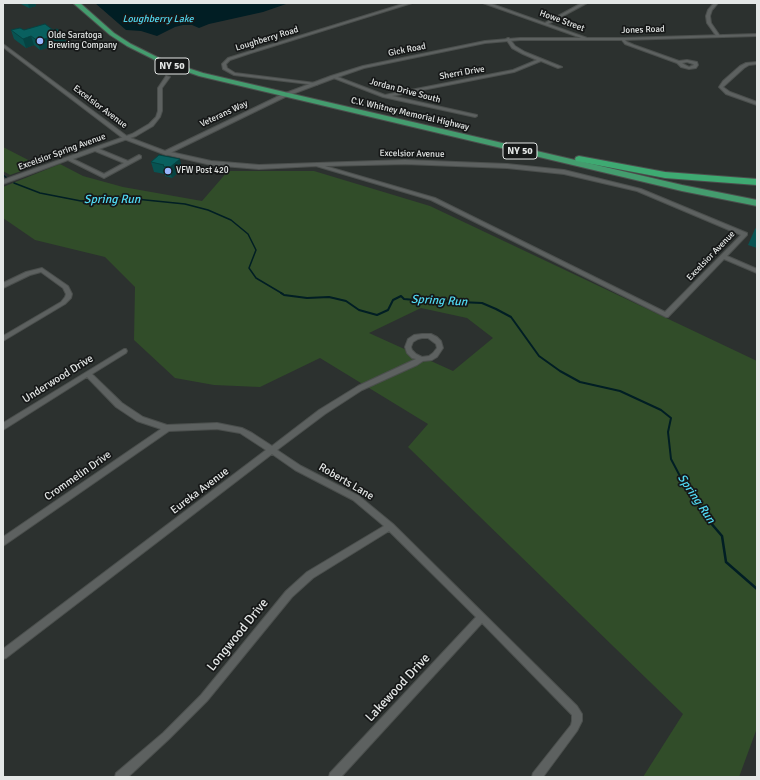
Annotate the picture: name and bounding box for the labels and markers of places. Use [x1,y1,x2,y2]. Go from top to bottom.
place label: Olde Saratoga Brewing Company [48,31,117,52]
marker: Olde Saratoga Brewing Company [35,36,45,46]
marker: VFW Post 420 [163,166,173,176]
place label: VFW Post 420 [176,166,229,176]

